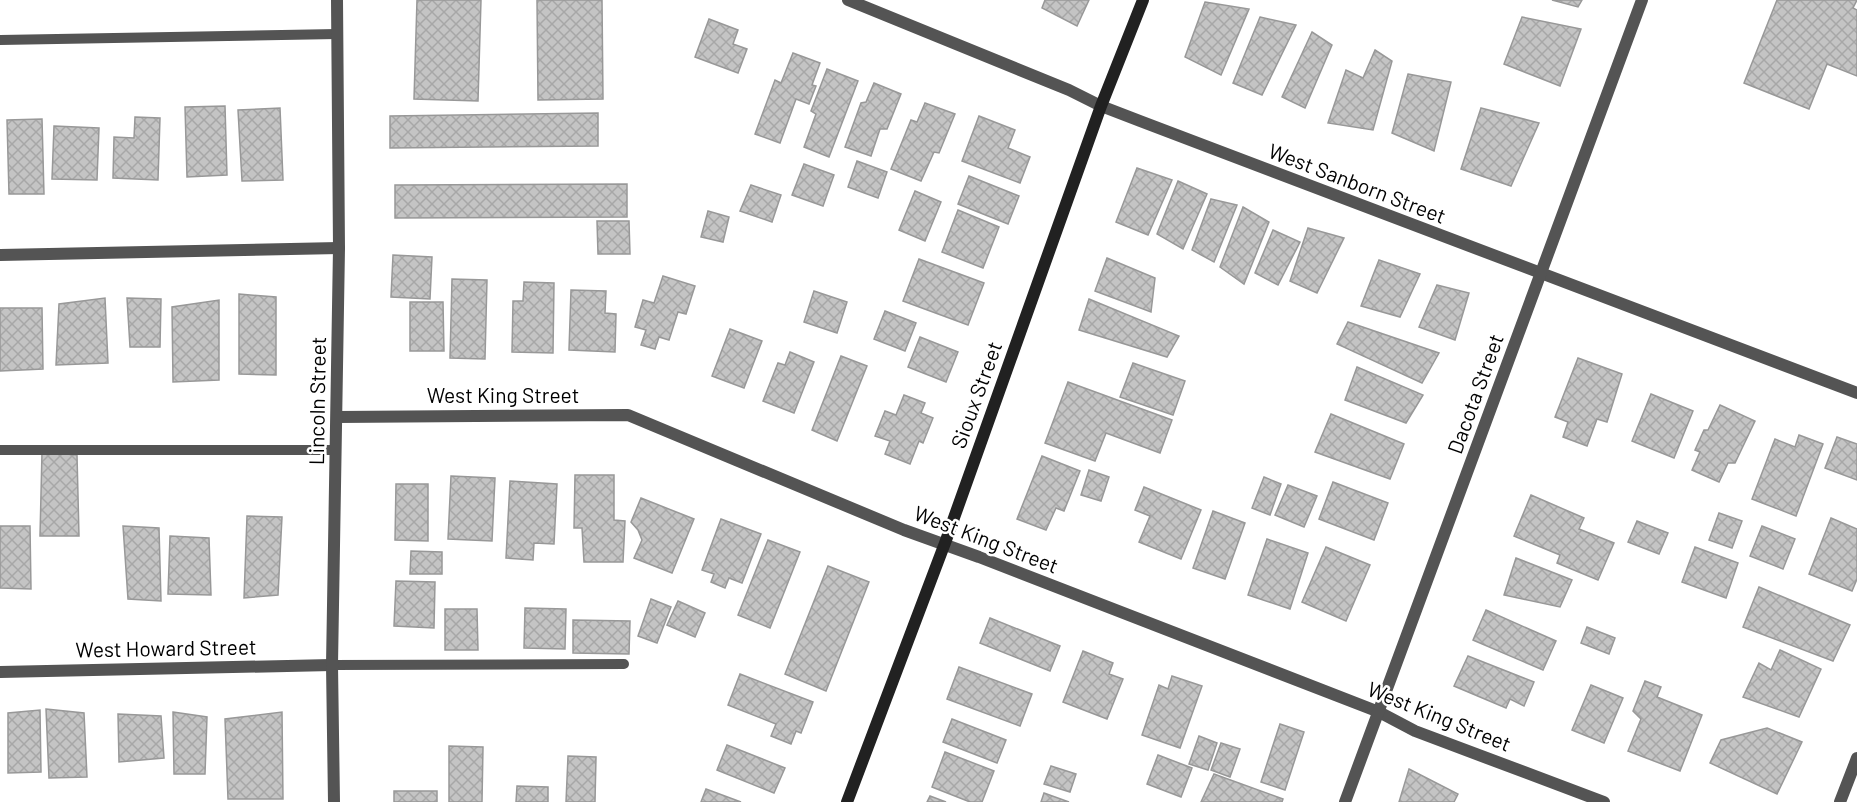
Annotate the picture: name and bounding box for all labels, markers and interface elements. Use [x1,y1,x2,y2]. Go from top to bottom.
street label: West Sanborn Street [1265,137,1450,228]
street label: Dacota Street [1441,330,1508,457]
street label: Lincoln Street [303,337,330,465]
street label: Sioux Street [945,338,1006,451]
street label: West King Street [427,382,579,407]
street label: West King Street [911,500,1062,578]
street label: West Howard Street [75,633,257,662]
street label: West King Street [1364,675,1515,756]

